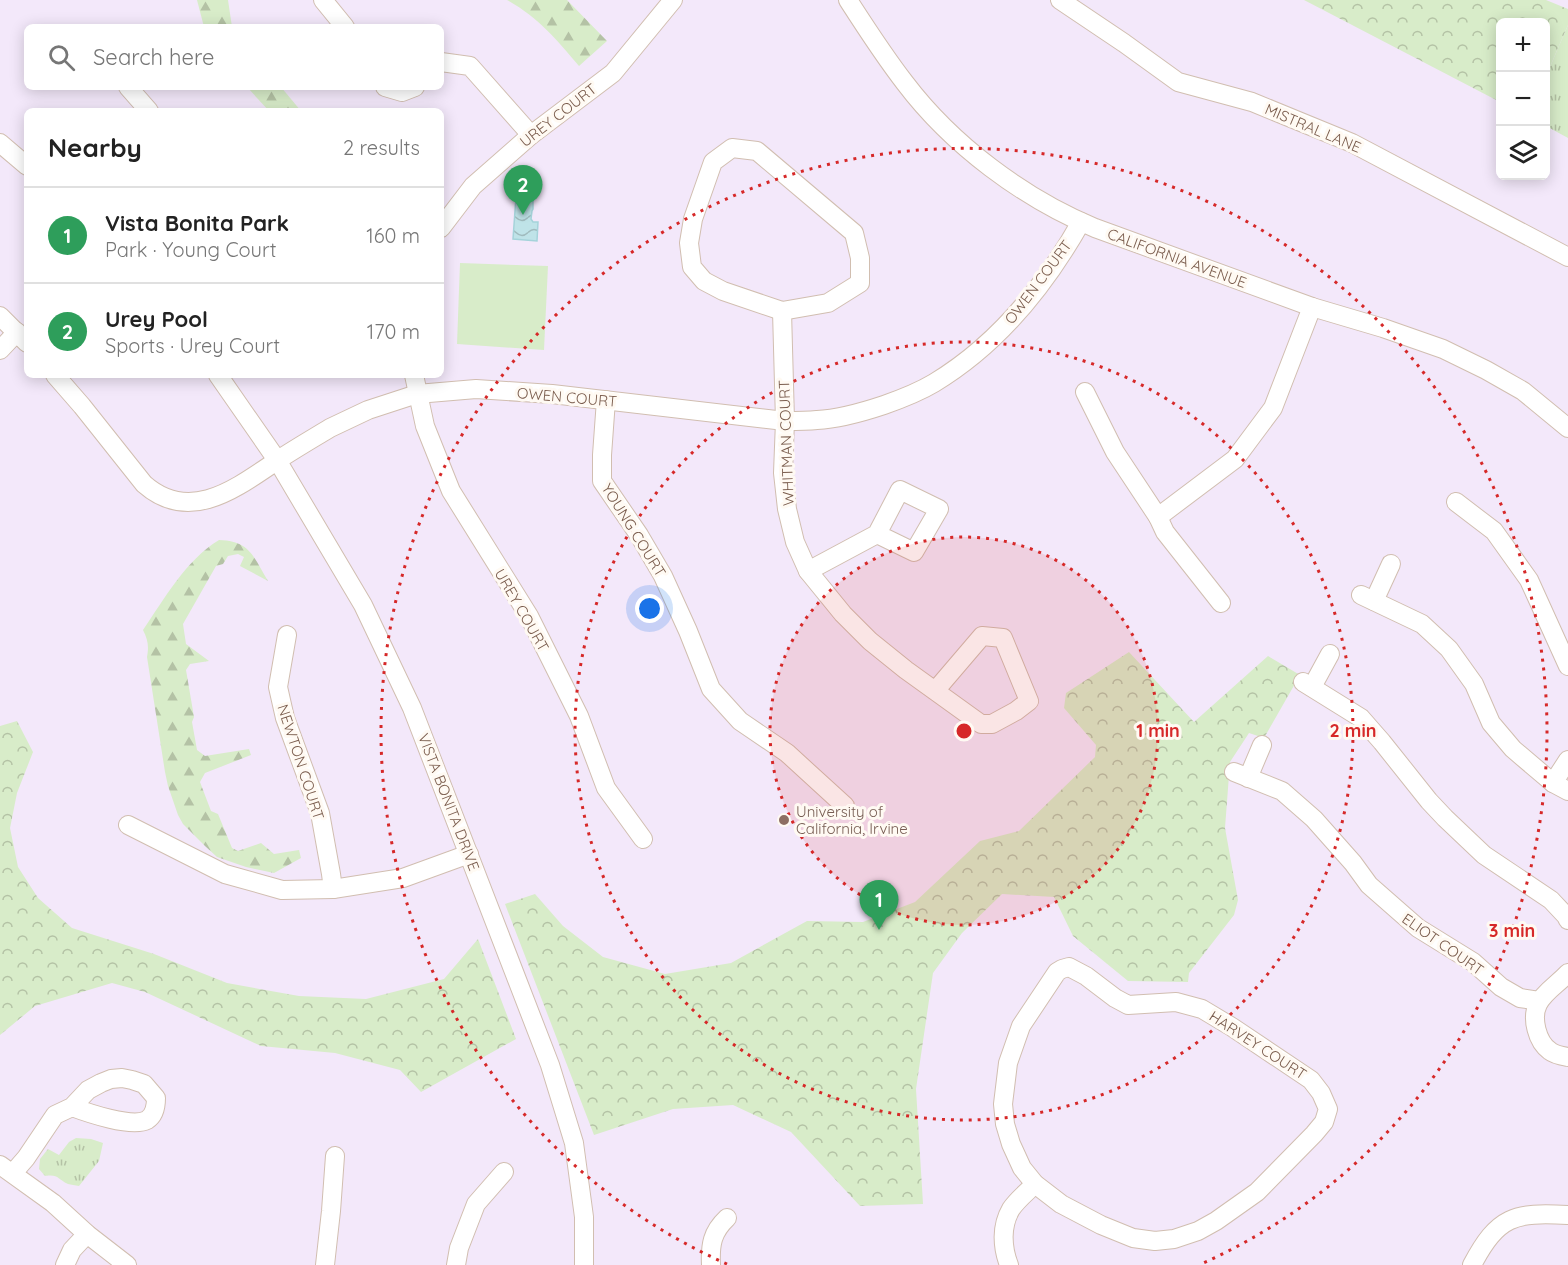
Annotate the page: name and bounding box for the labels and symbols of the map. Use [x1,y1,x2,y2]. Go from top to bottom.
street label: UREY COURT [516,79,600,151]
street label: MISTRAL LANE [1262,99,1364,157]
pin: 2 [504,166,542,215]
street label: CALIFORNIA AVENUE [1105,224,1249,292]
street label: OWEN COURT [1000,236,1076,328]
street label: WHITMAN COURT [774,380,798,506]
street label: OWEN COURT [516,383,618,411]
street label: YOUNG COURT [598,480,670,580]
street label: UREY COURT [491,565,553,655]
your location [635,594,664,623]
street label: NEWTON COURT [273,702,329,822]
text: 1 min [1136,719,1180,742]
text: 2 min [1330,719,1376,742]
centre of rings [954,721,974,741]
street label: VISTA BONITA DRIVE [414,731,484,873]
place label: University of California, Irvine [796,802,908,838]
marker: University of California, Irvine [777,813,791,827]
pin: 1 [860,880,898,930]
street label: ELIOT COURT [1398,909,1488,979]
text: 3 min [1489,919,1535,942]
street label: HARVEY COURT [1206,1006,1310,1084]

